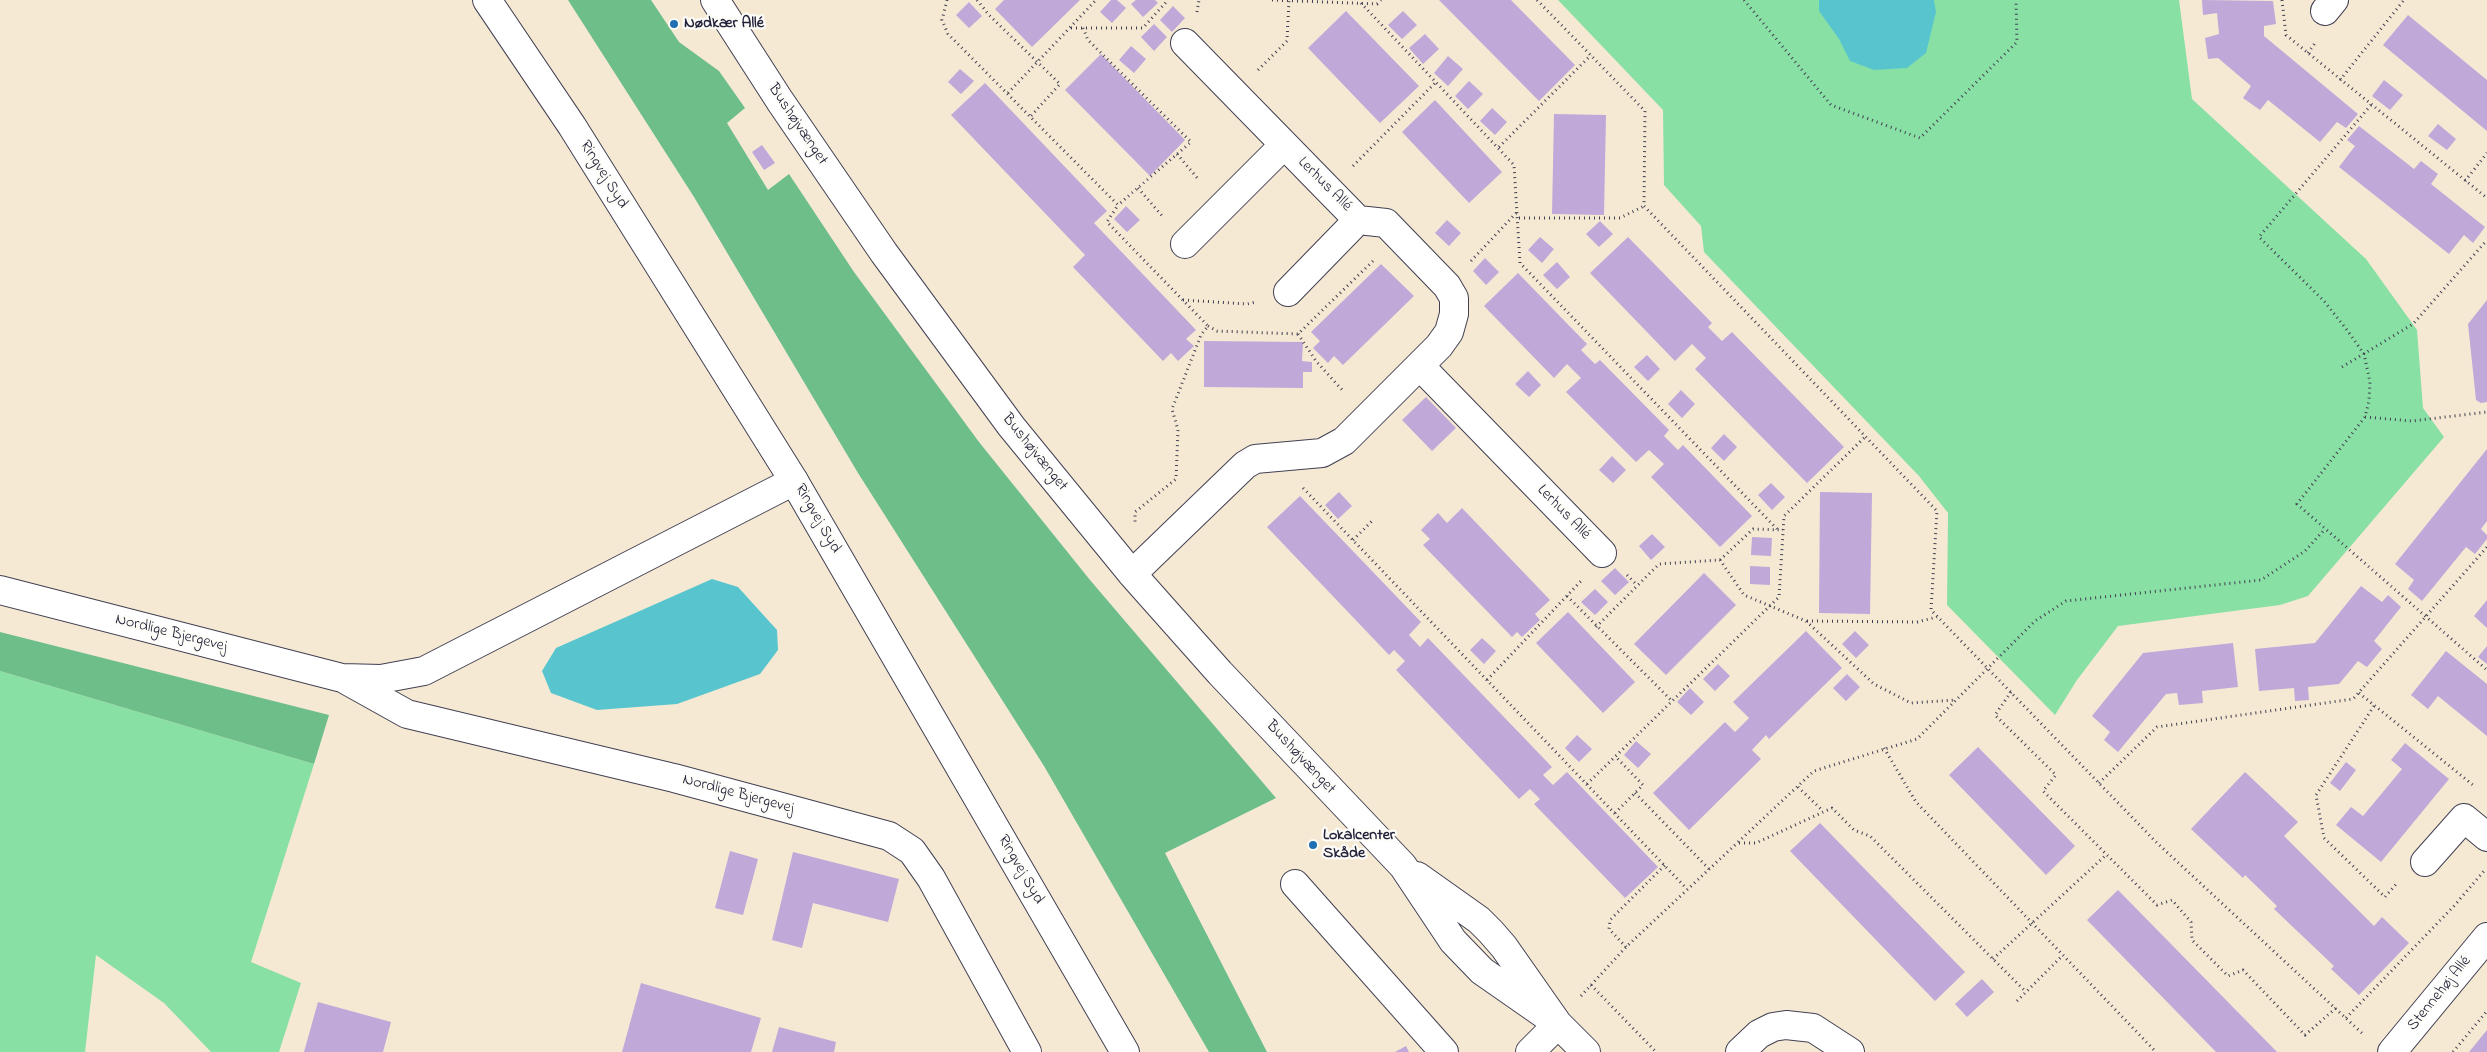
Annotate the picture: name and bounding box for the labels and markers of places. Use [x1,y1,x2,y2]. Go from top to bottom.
place label: Nødkær Allé [684,14,764,34]
marker: Nødkær Allé [668,18,680,30]
place label: Lokalcenter Skåde [1323,826,1395,864]
marker: Lokalcenter Skåde [1307,839,1319,851]

